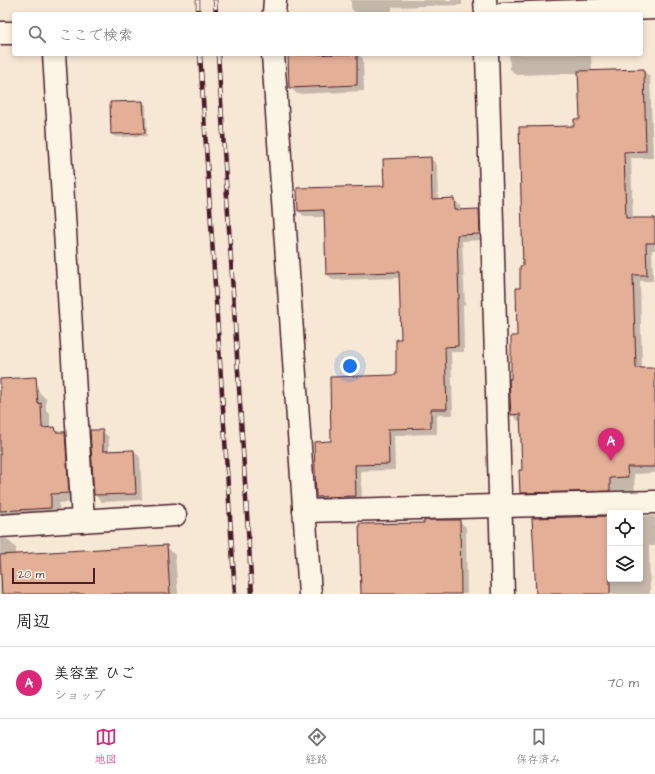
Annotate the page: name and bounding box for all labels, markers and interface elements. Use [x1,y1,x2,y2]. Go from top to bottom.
search box [12,12,643,56]
icon: search [26,23,48,45]
text: ここで検索 [58,25,133,46]
your location [340,356,360,376]
pin: A [598,428,624,461]
map controls [607,510,643,582]
button: locate [607,510,643,546]
button: layers [607,546,643,582]
scale bar [12,566,95,585]
text: 20 m [18,567,44,582]
text: 周辺 [16,610,50,634]
text: 美容室 ひご [54,663,135,684]
text: A [25,674,33,692]
text: 70 m [607,674,639,692]
text: ショップ [54,686,105,704]
tab: 地図 [95,726,117,767]
tab: 経路 [306,726,328,767]
tab: 保存済み [517,726,561,767]

